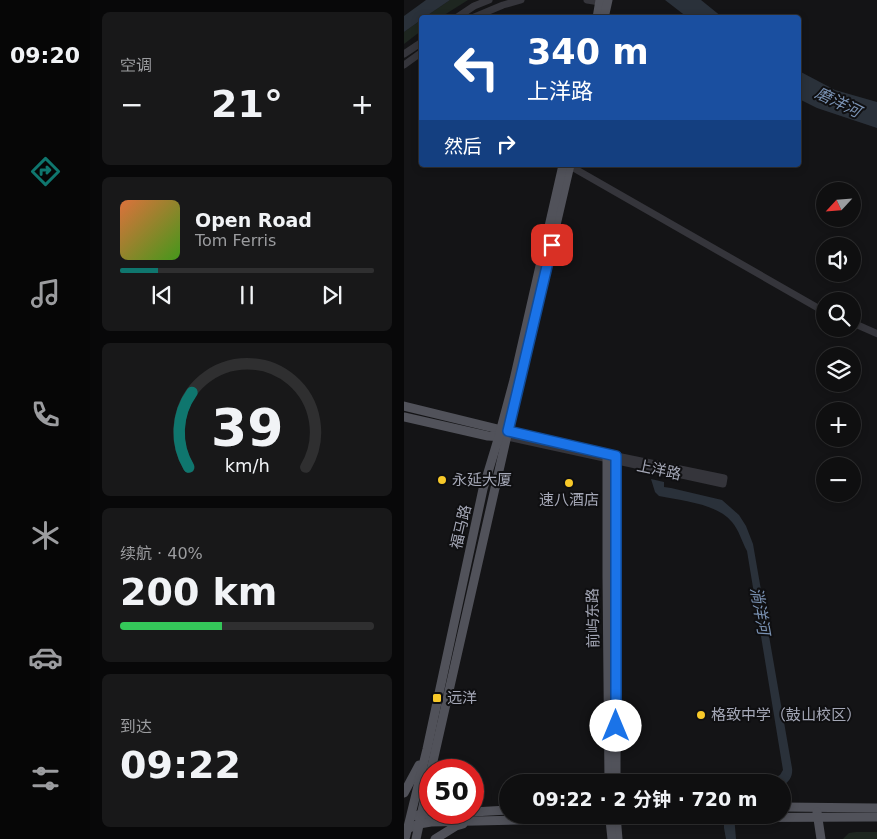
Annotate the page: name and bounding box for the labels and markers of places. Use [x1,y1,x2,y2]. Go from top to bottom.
pin [531,224,573,266]
place label: 永延大厦 [452,471,512,489]
marker: 永延大厦 [436,474,448,486]
marker: 速八酒店 [563,477,575,489]
place label: 速八酒店 [539,491,599,509]
place label: 远洋 [447,689,477,707]
marker: 远洋 [431,692,443,704]
place label: 格致中学（鼓山校区） [711,706,861,724]
marker: 格致中学（鼓山校区） [695,709,707,721]

